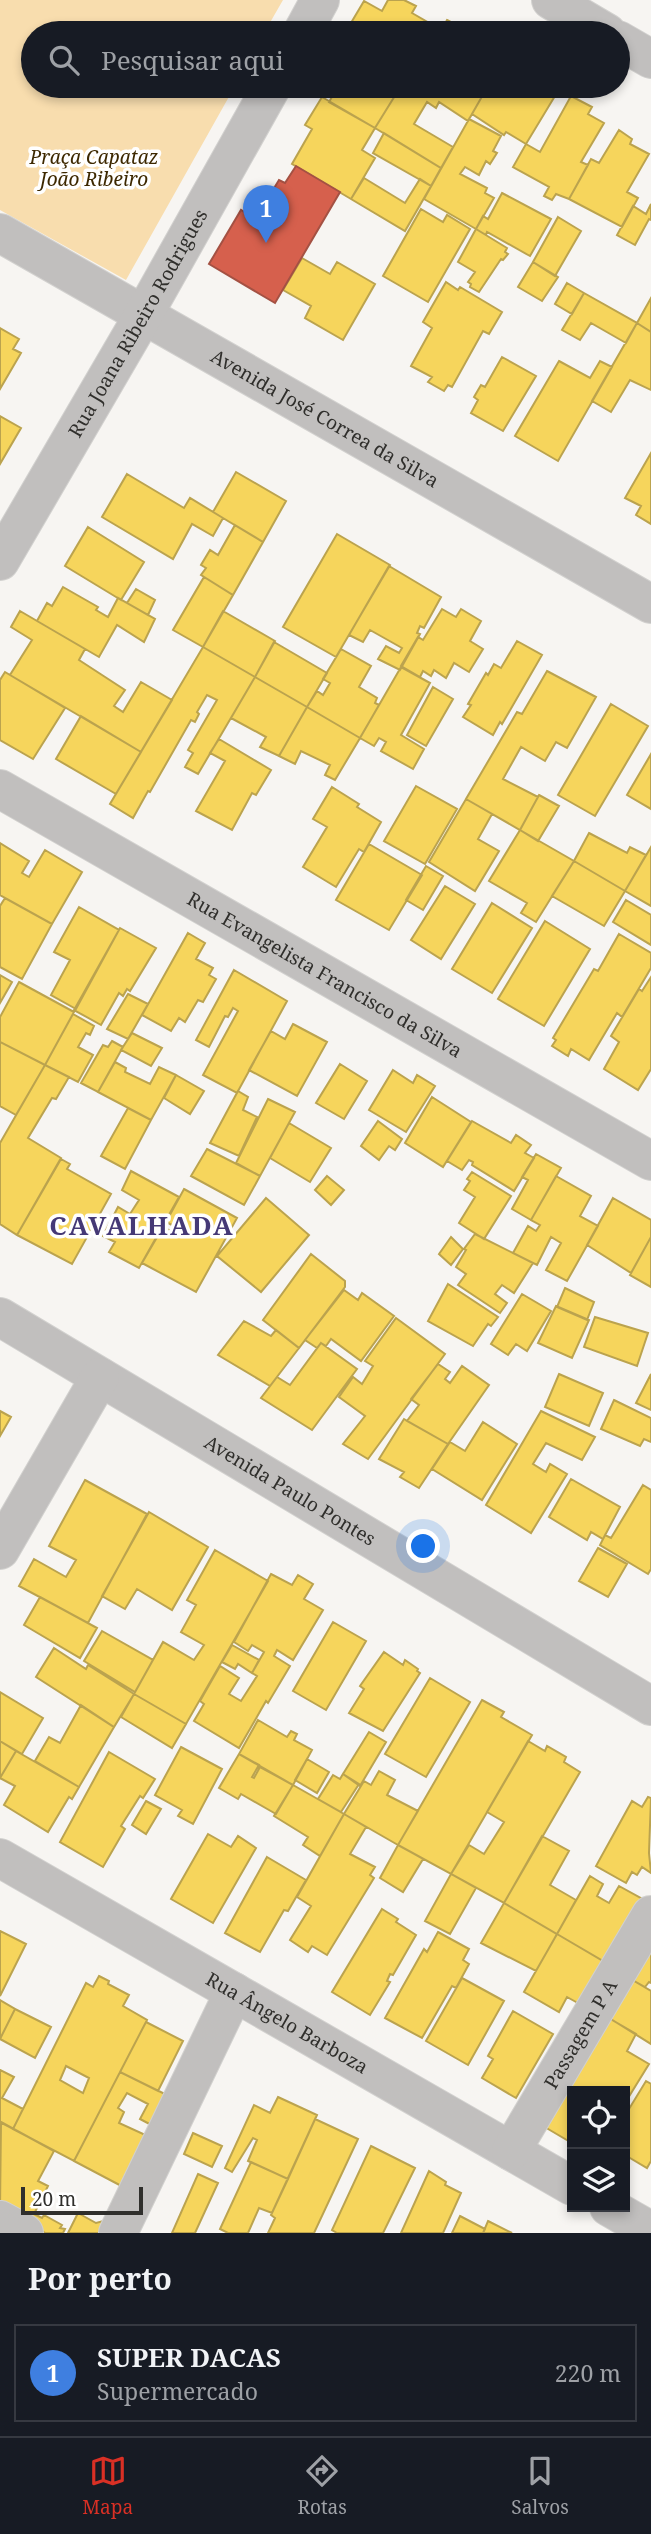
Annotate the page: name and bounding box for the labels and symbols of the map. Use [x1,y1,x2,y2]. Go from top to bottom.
park label: Praça Capataz João Ribeiro [28,144,159,192]
pin: 1 [243,185,289,243]
street label: Rua Joana Ribeiro Rodrigues [62,204,213,442]
street label: Avenida José Correa da Silva [206,343,444,493]
street label: Rua Evangelista Francisco da Silva [182,886,467,1063]
district label: CAVALHADA [49,1207,235,1243]
street label: Avenida Paulo Pontes [200,1429,381,1552]
your location [406,1529,440,1563]
street label: Rua Ângelo Barboza [201,1966,373,2080]
street label: Passagem P A [538,1974,623,2094]
scale bar [21,2184,144,2216]

